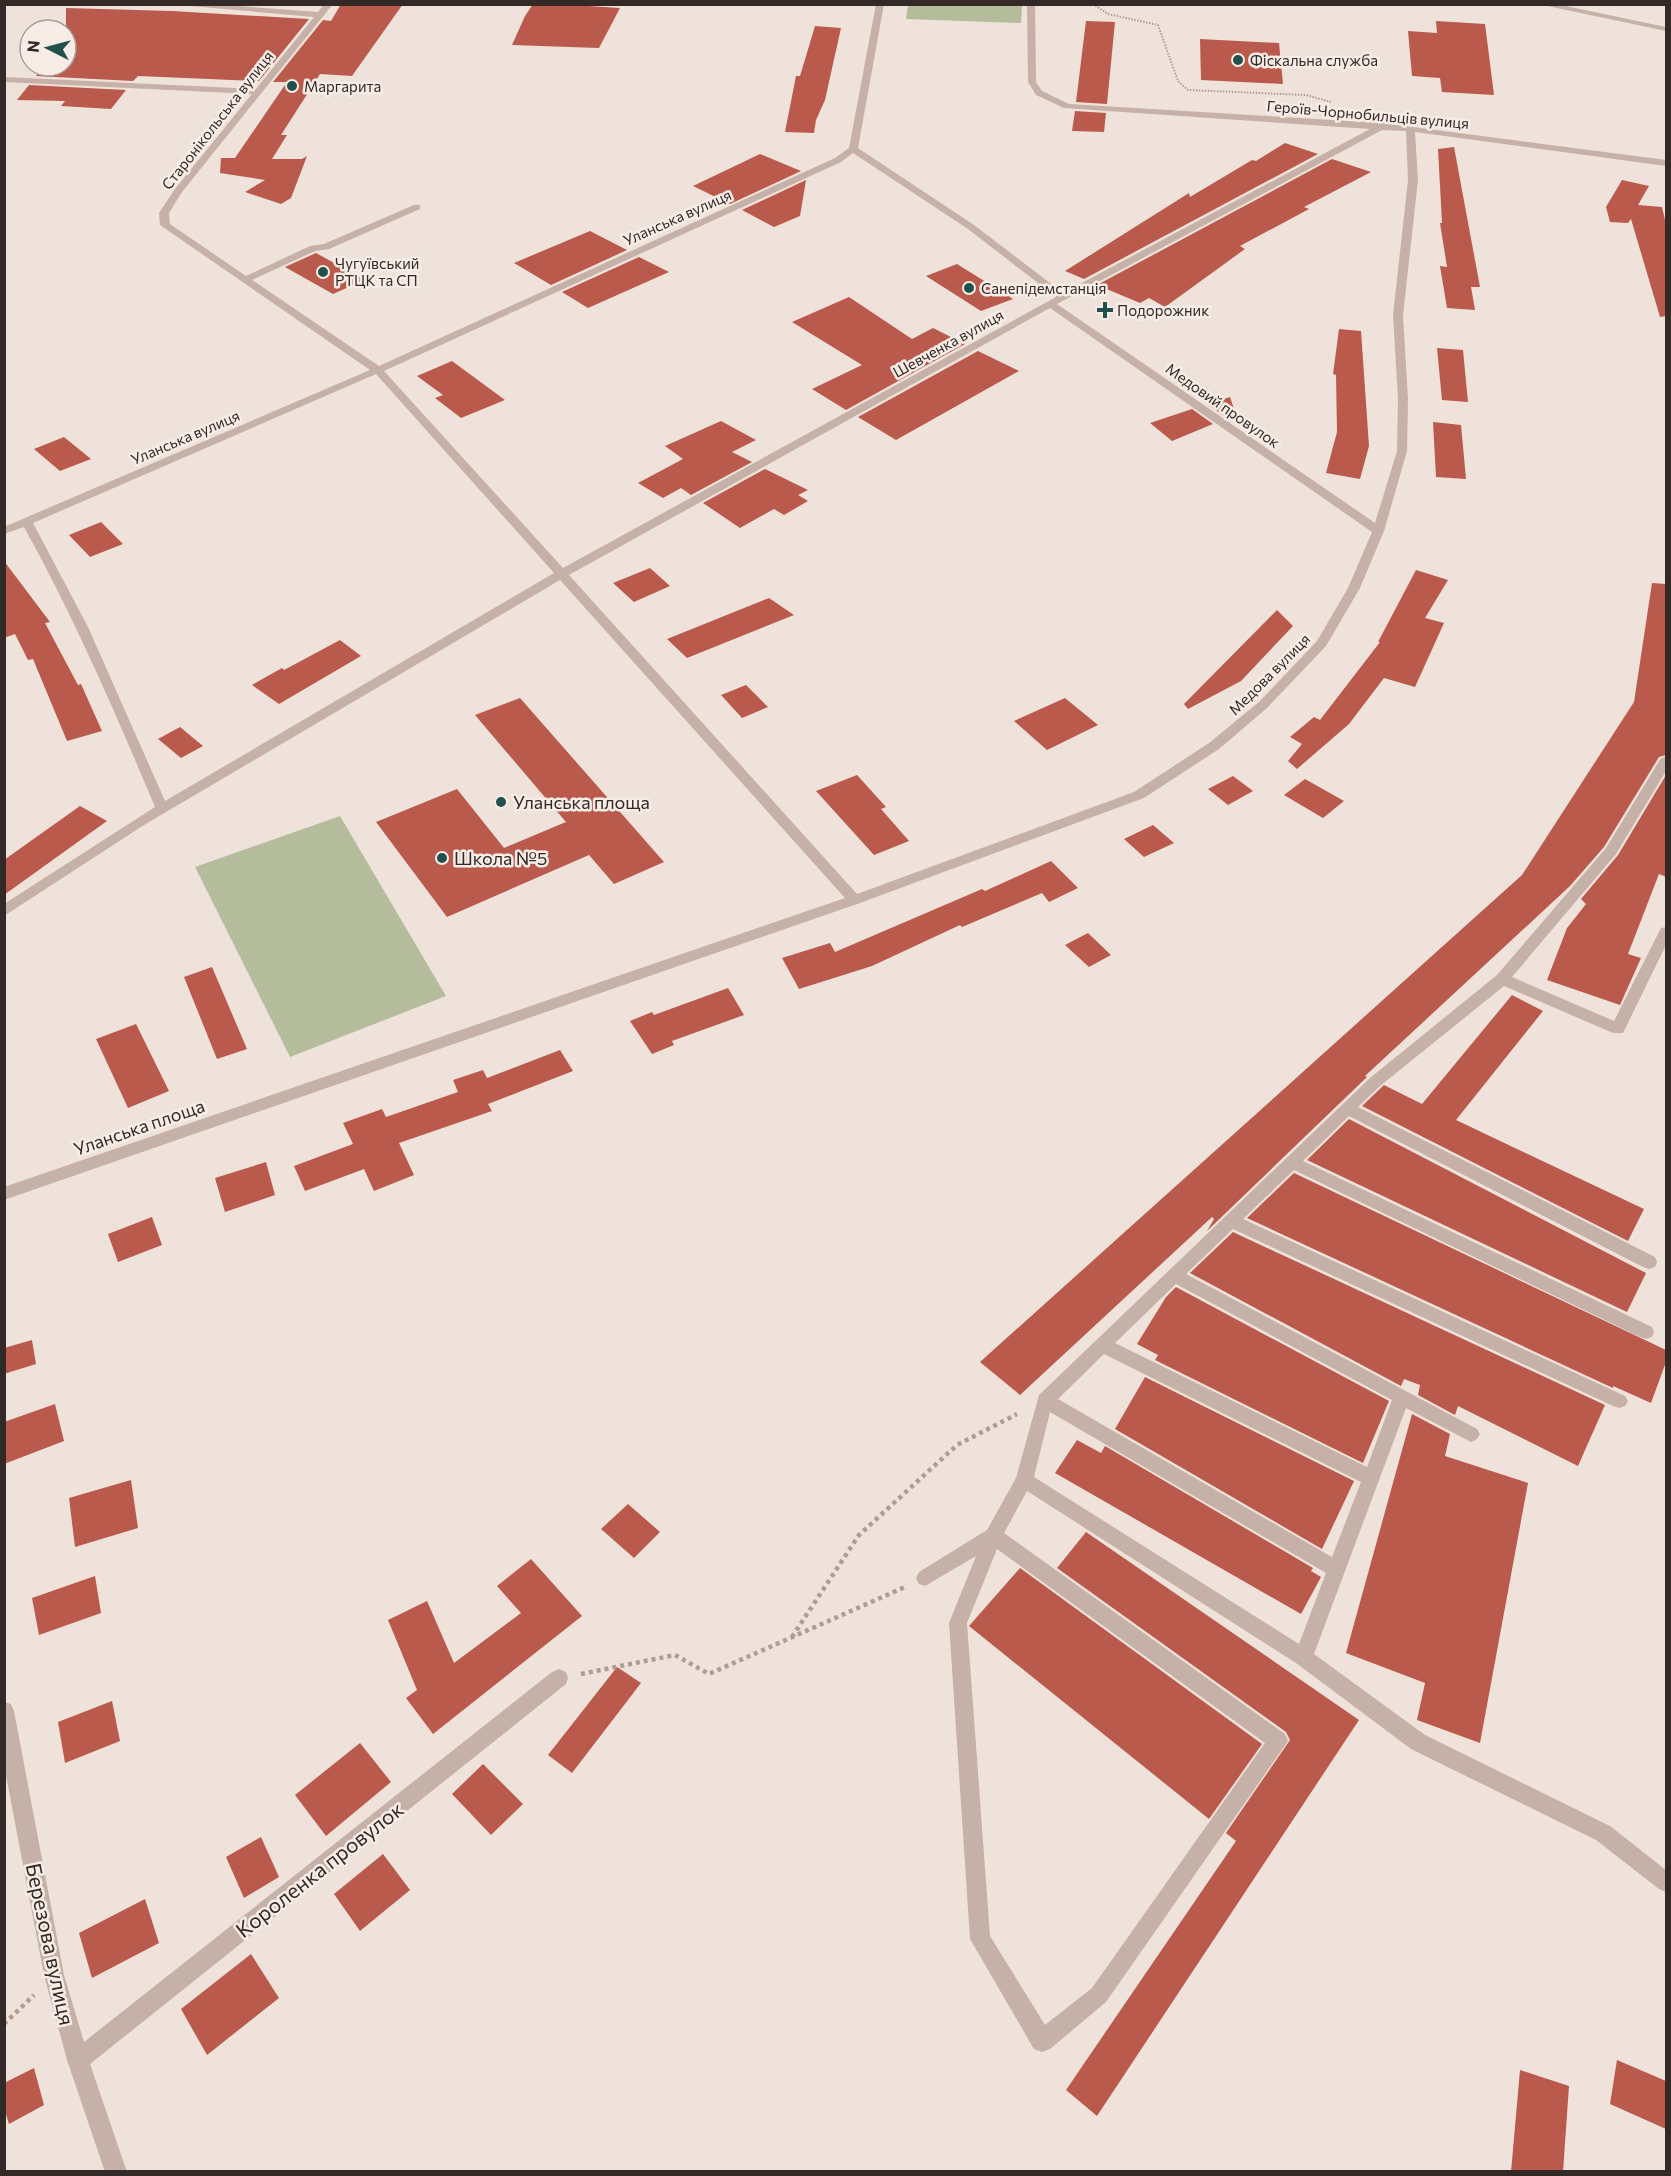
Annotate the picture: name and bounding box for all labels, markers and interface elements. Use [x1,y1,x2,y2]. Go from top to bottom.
north arrow [18,18,78,78]
text: N [23,39,43,53]
street label: Старонікольська вулиця [157,47,277,193]
place label: Фіскальна служба [1250,51,1378,69]
marker: Фіскальна служба [1231,53,1245,67]
place label: Маргарита [304,77,381,95]
marker: Маргарита [285,79,299,93]
street label: Героїв-Чорнобильців вулиця [1266,96,1470,132]
street label: Уланська вулиця [620,185,734,249]
place label: Чугуївський РТЦК та СП [335,254,419,289]
marker: Чугуївський РТЦК та СП [316,265,330,279]
place label: Санепідемстанція [981,279,1107,297]
marker: Санепідемстанція [962,281,976,295]
place label: Подорожник [1117,301,1209,319]
marker: Подорожник [1098,303,1112,317]
street label: Шевченка вулиця [890,305,1006,381]
street label: Медовий провулок [1162,359,1284,451]
street label: Уланська вулиця [128,406,242,468]
street label: Медова вулиця [1225,630,1313,718]
place label: Уланська площа [513,791,650,813]
marker: Уланська площа [494,795,508,809]
place label: Школа №5 [454,847,547,869]
marker: Школа №5 [435,851,449,865]
street label: Уланська площа [71,1094,207,1160]
street label: Короленка провулок [230,1796,408,1942]
street label: Березова вулиця [22,1861,80,2027]

